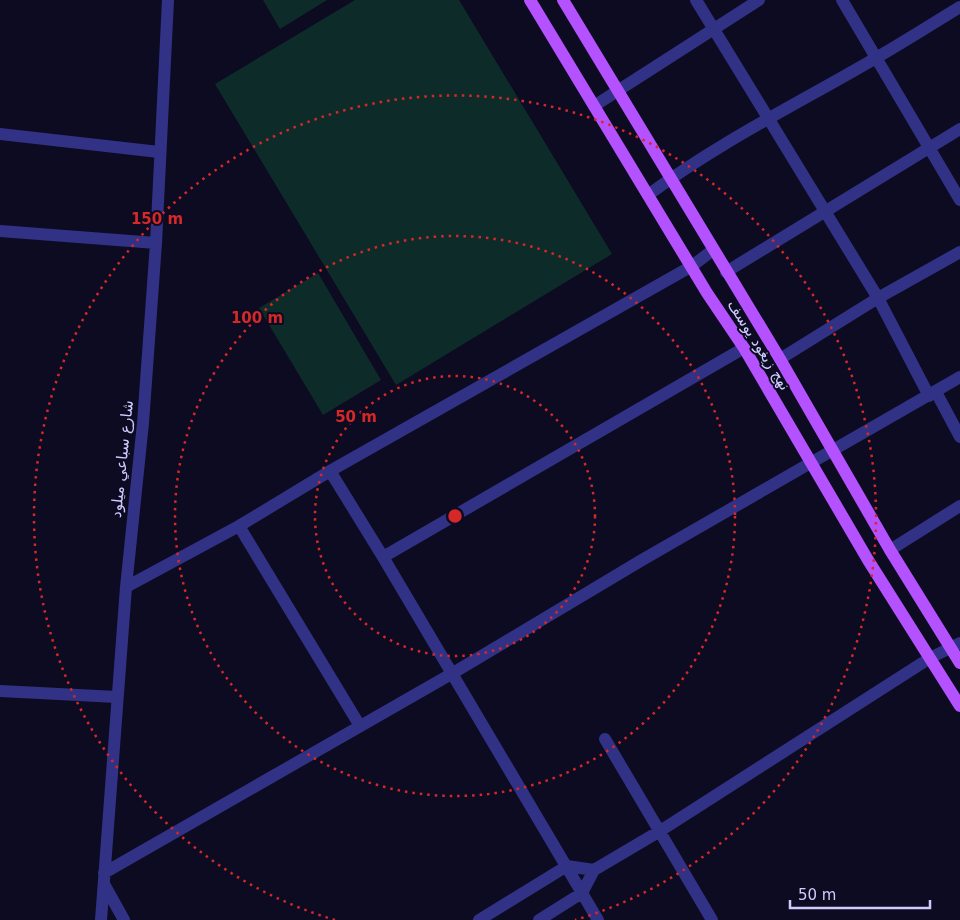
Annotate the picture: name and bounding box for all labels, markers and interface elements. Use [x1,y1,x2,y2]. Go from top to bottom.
text: 150 m [131,210,183,228]
street label: نهج زيغود يوسف [724,296,794,394]
text: 100 m [231,309,283,327]
street label: شارع سباعي ميلود [107,399,138,519]
text: 50 m [335,408,377,426]
centre of rings [446,507,464,525]
scale bar [790,878,930,910]
text: 50 m [798,886,836,904]

